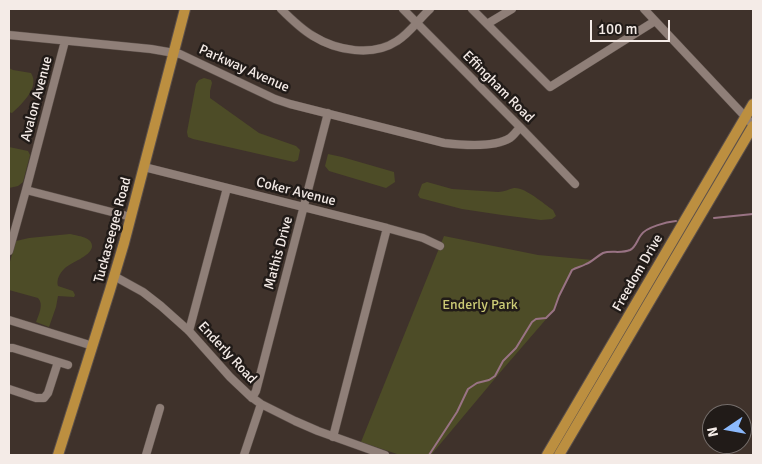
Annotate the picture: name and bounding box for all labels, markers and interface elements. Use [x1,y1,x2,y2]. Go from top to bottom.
scale bar [592,10,672,42]
text: 100 m [598,20,638,38]
street label: Parkway Avenue [196,42,292,96]
street label: Effingham Road [459,48,537,126]
street label: Avalon Avenue [18,55,56,143]
street label: Coker Avenue [254,174,338,210]
street label: Tuckaseegee Road [91,175,135,285]
street label: Mathis Drive [261,215,297,291]
street label: Freedom Drive [609,232,667,314]
park label: Enderly Park [442,297,518,313]
street label: Enderly Road [194,319,260,387]
north arrow [702,404,752,454]
text: N [703,425,722,439]

